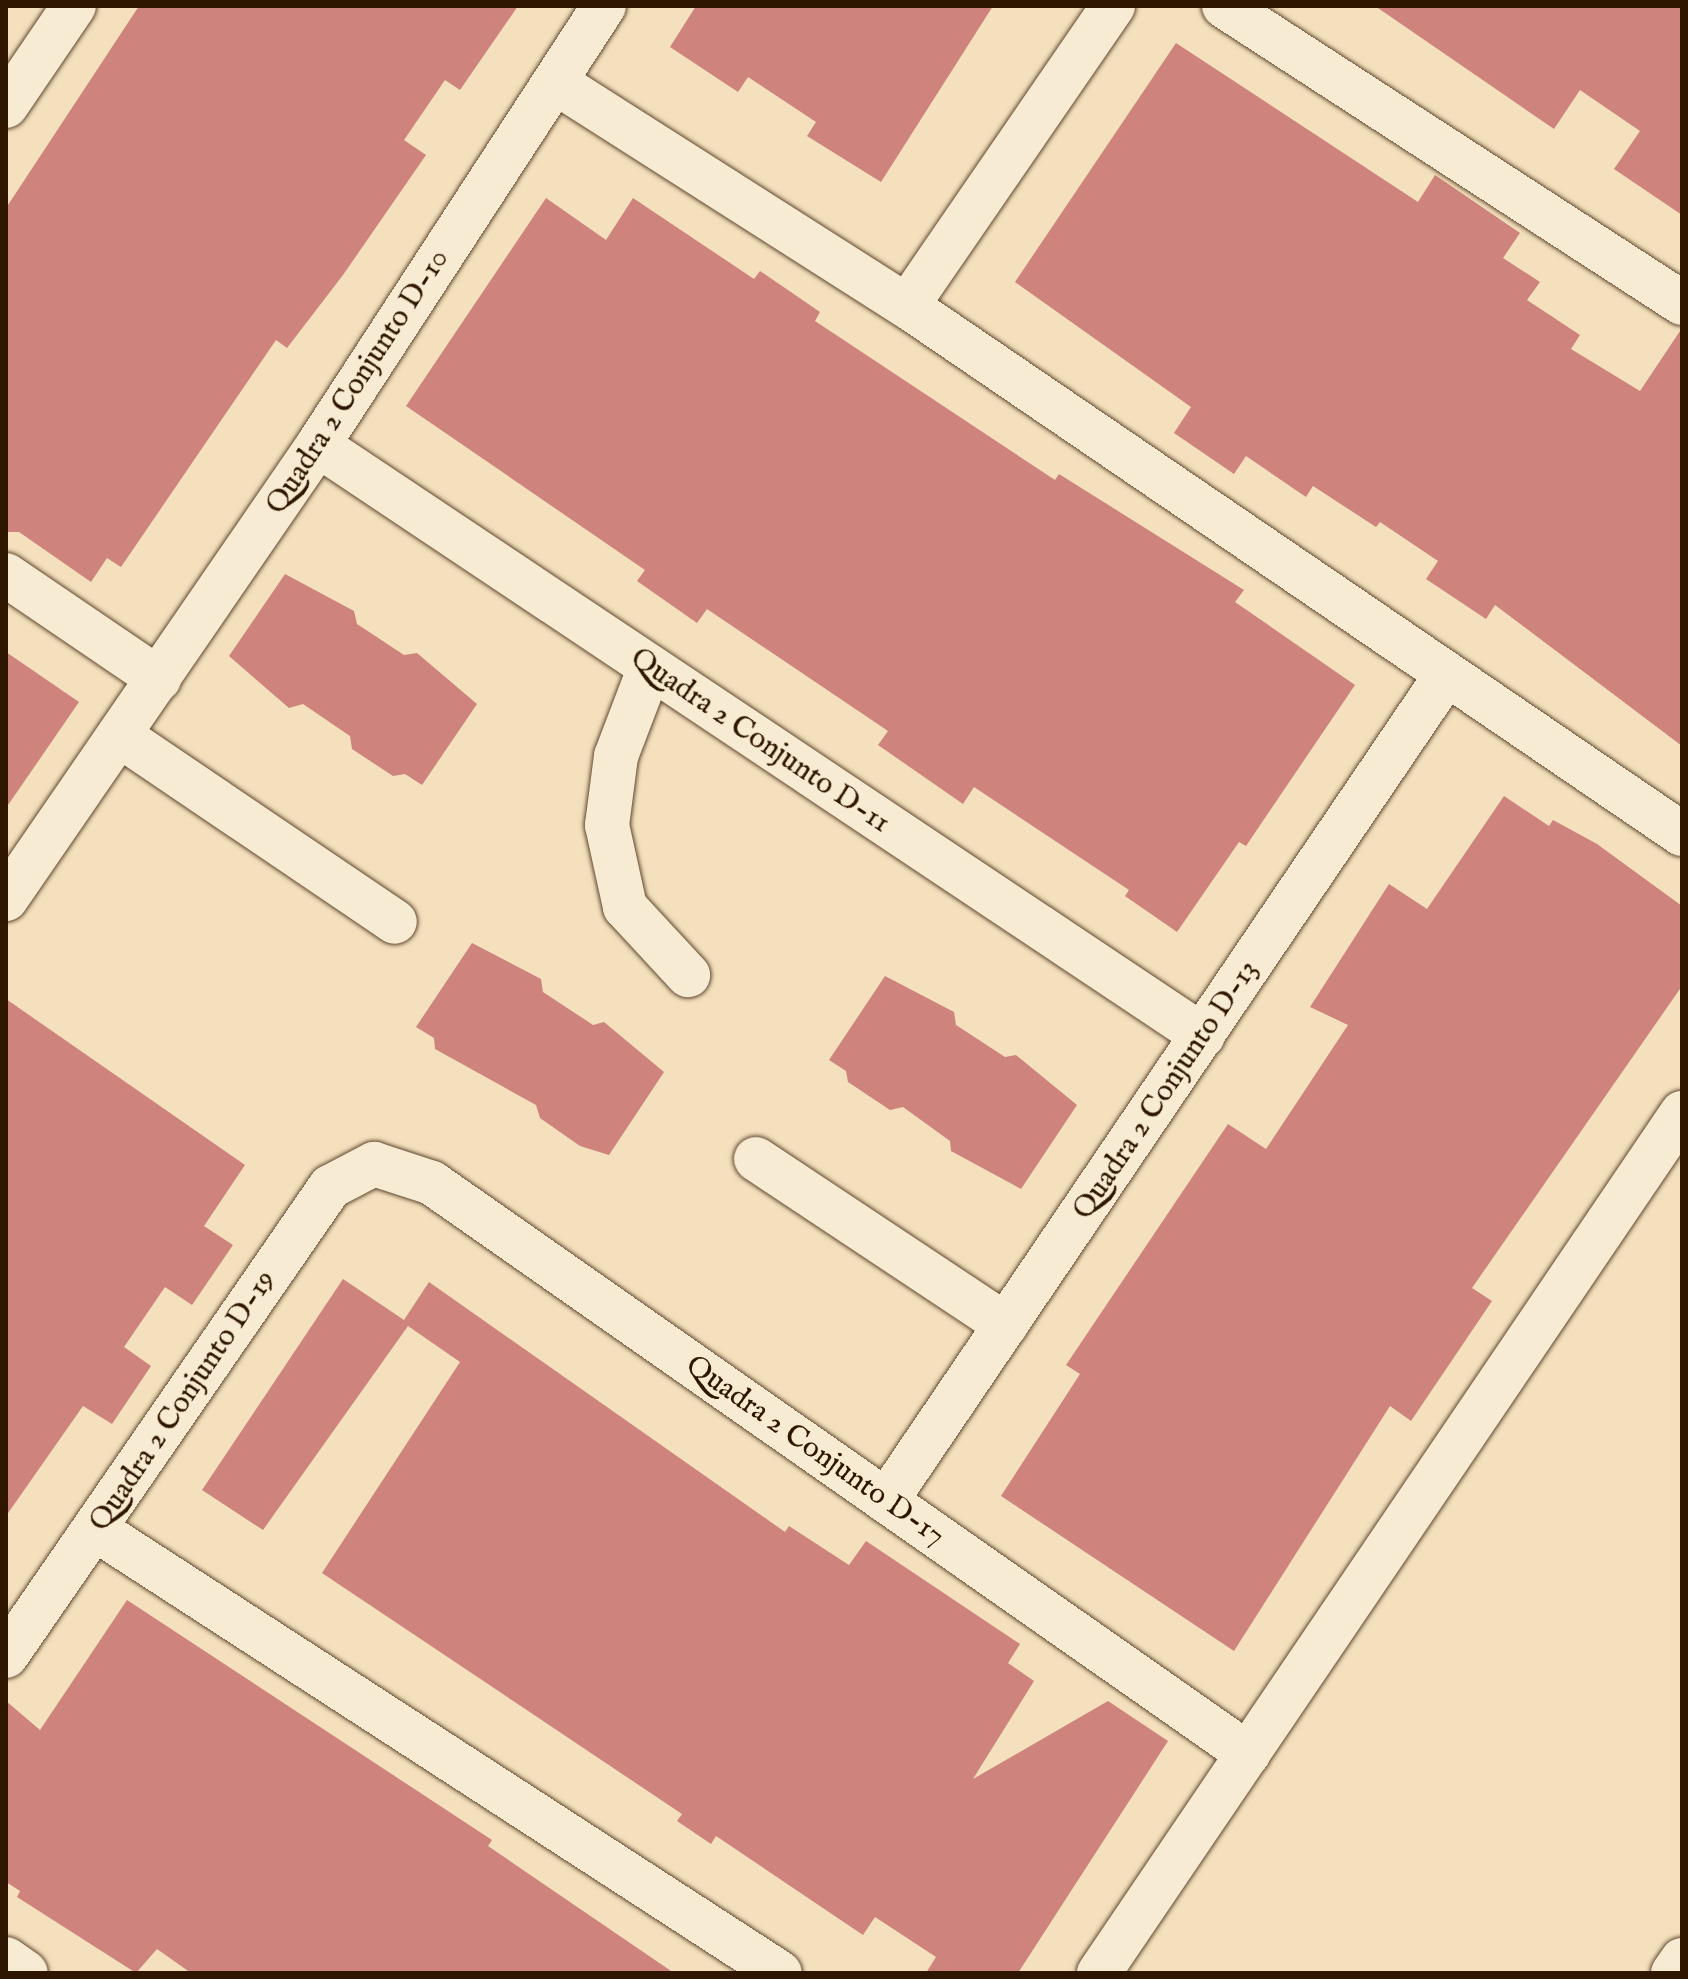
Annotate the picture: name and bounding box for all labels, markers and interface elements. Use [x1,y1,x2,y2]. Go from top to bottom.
street label: Quadra 2 Conjunto D-10 [259,243,457,521]
street label: Quadra 2 Conjunto D-11 [623,641,897,841]
street label: Quadra 2 Conjunto D-13 [1066,953,1266,1227]
street label: Quadra 2 Conjunto D-19 [82,1264,284,1538]
street label: Quadra 2 Conjunto D-17 [678,1348,952,1554]

